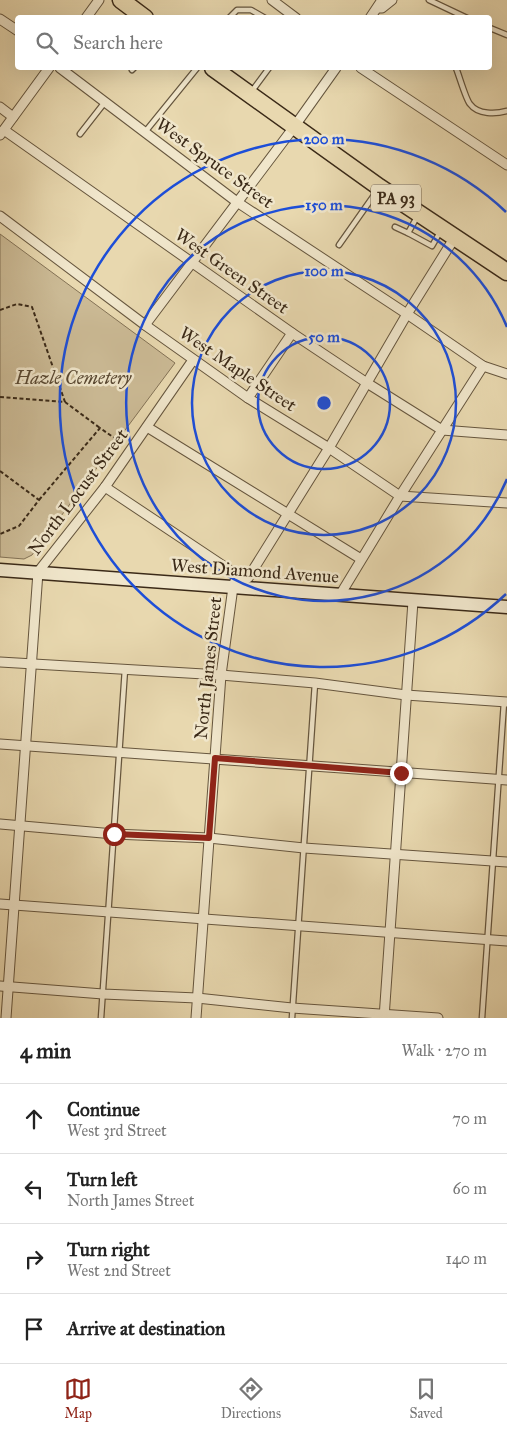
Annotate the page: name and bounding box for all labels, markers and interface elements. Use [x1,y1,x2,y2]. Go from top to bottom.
search box [15,15,492,70]
icon: search [33,29,61,57]
text: Search here [73,31,163,54]
street label: West Spruce Street [152,113,279,213]
text: 200 m [304,130,345,148]
road number: PA 93 [371,184,421,212]
text: 150 m [305,196,343,214]
street label: West Green Street [171,224,294,319]
text: 100 m [304,262,344,280]
street label: West Maple Street [175,322,301,417]
text: 50 m [308,328,340,346]
park label: Hazle Cemetery [14,367,132,389]
centre of rings [315,394,333,412]
street label: North Locust Street [23,424,133,559]
street label: West Diamond Avenue [170,554,340,588]
street label: North James Street [190,595,227,741]
route end [390,762,413,785]
route start [103,823,126,846]
text: 4 min [20,1038,71,1064]
text: Walk · 270 m [401,1041,487,1060]
text: Continue [67,1098,140,1121]
icon: ahead [20,1105,48,1133]
text: 70 m [452,1109,487,1128]
text: West 3rd Street [67,1121,167,1140]
text: Turn left [67,1168,137,1191]
icon: left [20,1175,48,1203]
text: 60 m [453,1179,487,1198]
text: North James Street [67,1191,194,1210]
text: Turn right [67,1238,150,1261]
icon: right [20,1245,48,1273]
text: 140 m [446,1249,487,1268]
text: West 2nd Street [67,1261,171,1280]
icon: arrive [20,1315,48,1343]
text: Arrive at destination [67,1317,225,1340]
tab: Map [64,1375,92,1422]
tab: Directions [221,1375,281,1422]
tab: Saved [410,1375,443,1422]

